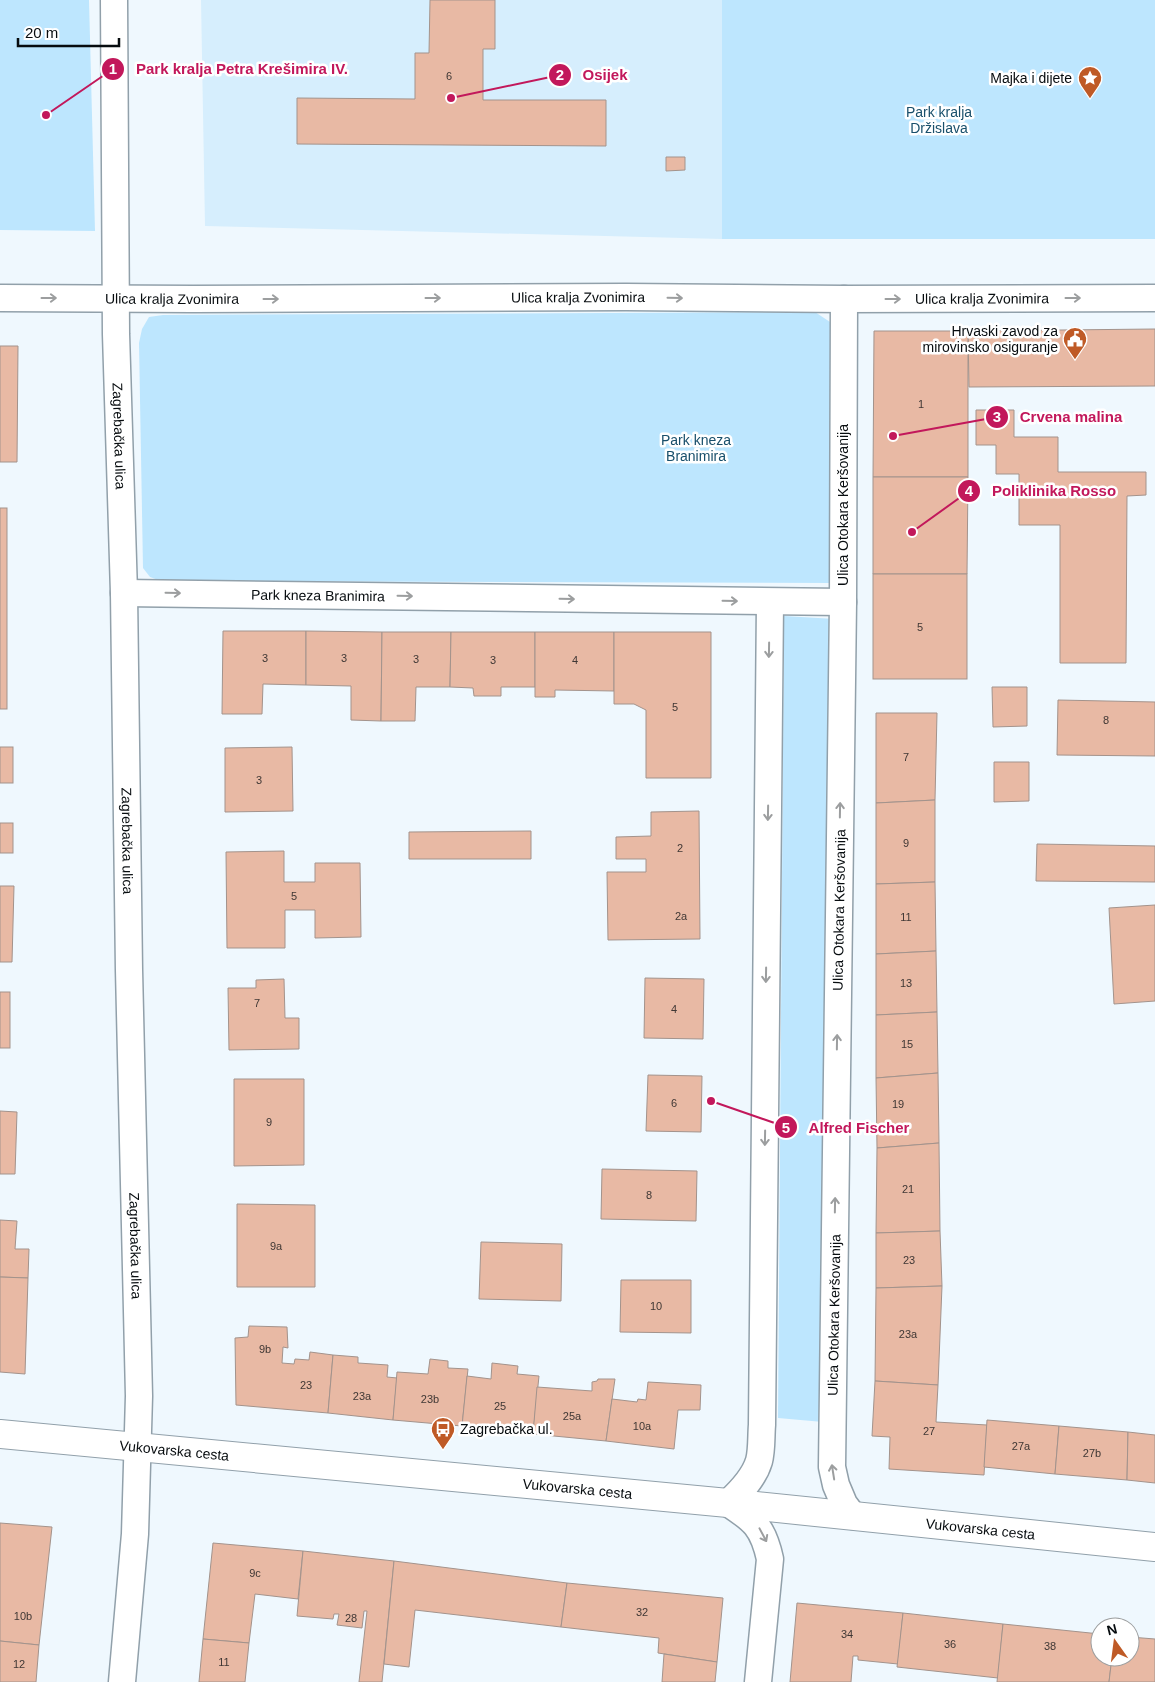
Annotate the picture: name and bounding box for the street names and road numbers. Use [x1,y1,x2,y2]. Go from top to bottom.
street label: Ulica kralja Zvonimira [511,289,645,306]
street label: Ulica kralja Zvonimira [915,290,1049,307]
street label: Ulica kralja Zvonimira [105,291,239,307]
street label: Zagrebačka ulica [110,382,129,490]
street label: Ulica Otokara Keršovanija [835,424,851,586]
street label: Park kneza Branimira [251,587,385,604]
street label: Zagrebačka ulica [119,787,136,895]
street label: Ulica Otokara Keršovanija [830,829,848,991]
street label: Zagrebačka ulica [126,1192,145,1300]
street label: Ulica Otokara Keršovanija [825,1234,843,1396]
street label: Vukovarska cesta [119,1437,230,1464]
street label: Vukovarska cesta [522,1476,633,1502]
street label: Vukovarska cesta [925,1515,1036,1543]

